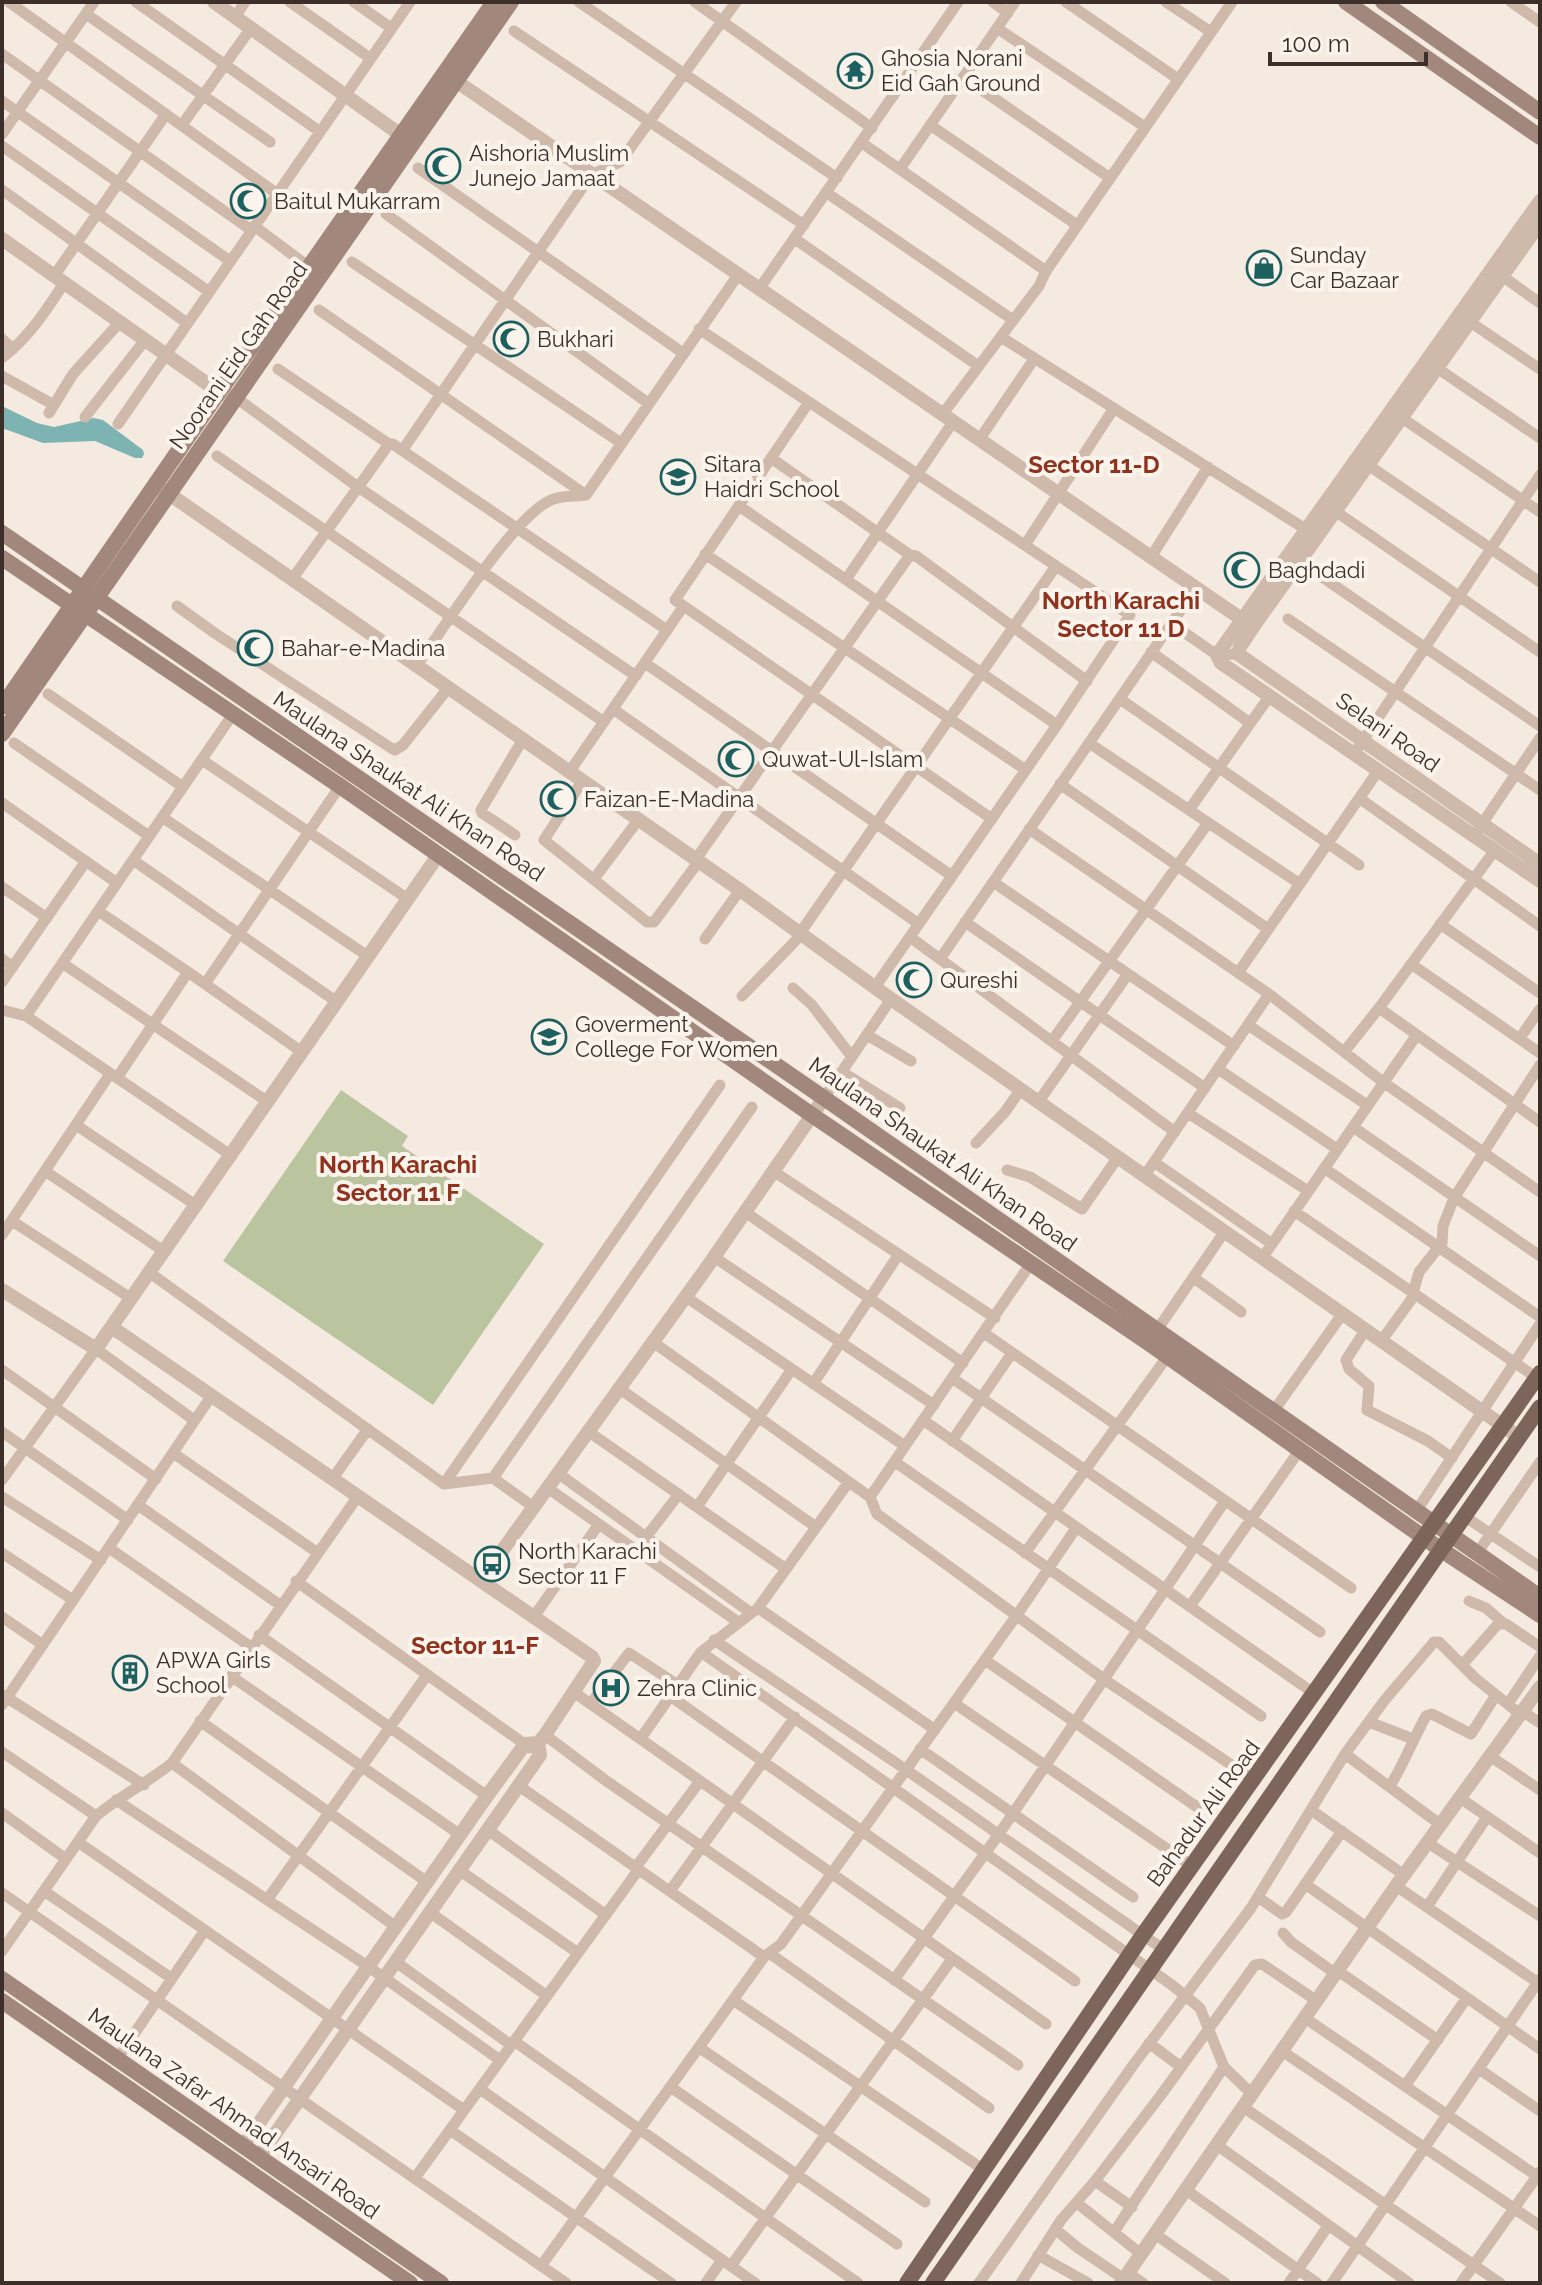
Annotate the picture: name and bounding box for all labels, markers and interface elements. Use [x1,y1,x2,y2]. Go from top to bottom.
scale bar [1270,16,1426,66]
text: 100 m [1282,29,1350,58]
place label: Ghosia Norani Eid Gah Ground [881,45,1040,96]
temple icon: Ghosia Norani Eid Gah Ground [836,52,874,90]
place label: Aishoria Muslim Junejo Jamaat [469,140,629,191]
mosque icon: Aishoria Muslim Junejo Jamaat [424,147,462,185]
mosque icon: Baitul Mukarram [229,182,267,220]
place label: Baitul Mukarram [274,188,440,214]
place label: Sunday Car Bazaar [1290,242,1399,293]
shop icon: Sunday Car Bazaar [1245,249,1283,287]
street label: Noorani Eid Gah Road [164,256,312,454]
mosque icon: Bukhari [492,320,530,358]
place label: Bukhari [537,326,614,352]
district label: Sector 11-D [1028,450,1160,479]
place label: Sitara Haidri School [704,451,839,502]
school or university icon: Sitara Haidri School [659,458,697,496]
mosque icon: Baghdadi [1223,551,1261,589]
place label: Baghdadi [1268,557,1365,583]
district label: North Karachi Sector 11 D [1042,586,1200,643]
mosque icon: Bahar-e-Madina [236,629,274,667]
place label: Bahar-e-Madina [281,635,445,661]
street label: Maulana Shaukat Ali Khan Road [269,685,549,887]
street label: Selani Road [1331,687,1445,777]
mosque icon: Quwat-Ul-Islam [717,740,755,778]
place label: Quwat-Ul-Islam [762,746,923,772]
mosque icon: Faizan-E-Madina [539,780,577,818]
place label: Faizan-E-Madina [584,786,754,812]
mosque icon: Qureshi [895,961,933,999]
place label: Qureshi [940,967,1018,993]
place label: Goverment College For Women [575,1011,778,1062]
school or university icon: Goverment College For Women [530,1018,568,1056]
street label: Maulana Shaukat Ali Khan Road [804,1051,1082,1257]
district label: North Karachi Sector 11 F [319,1150,477,1207]
place label: North Karachi Sector 11 F [518,1538,657,1589]
bus stop icon: North Karachi Sector 11 F [473,1545,511,1583]
district label: Sector 11-F [411,1631,539,1660]
place label: APWA Girls School [156,1647,271,1698]
building icon: APWA Girls School [111,1654,149,1692]
hospital icon: Zehra Clinic [592,1669,630,1707]
place label: Zehra Clinic [637,1675,757,1701]
street label: Bahadur Ali Road [1141,1735,1265,1891]
street label: Maulana Zafar Ahmad Ansari Road [83,2002,385,2224]

